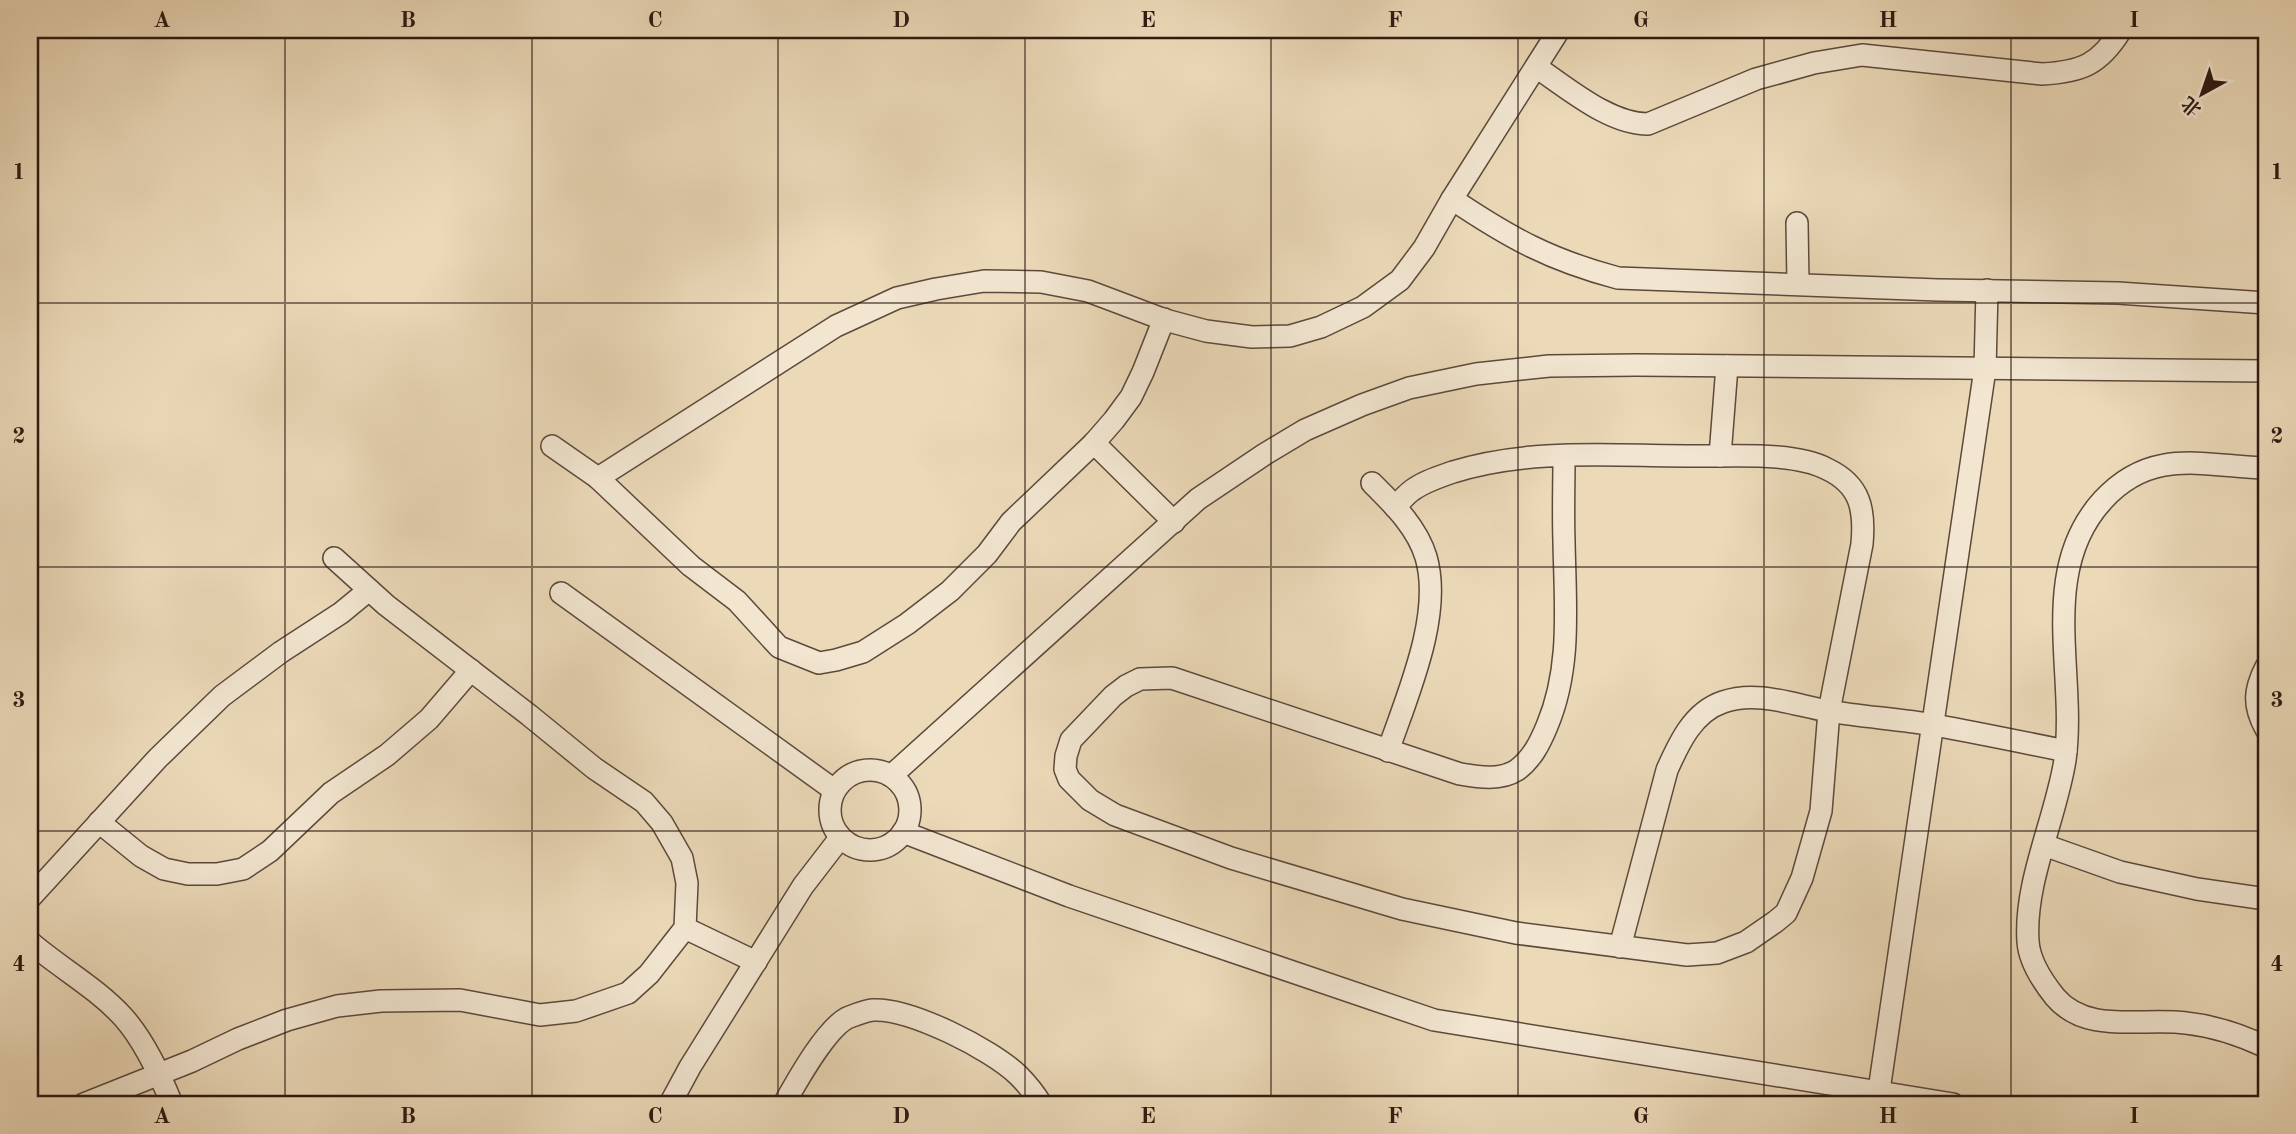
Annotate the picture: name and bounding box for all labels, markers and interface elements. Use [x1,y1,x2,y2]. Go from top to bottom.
text: A [153,9,171,32]
text: B [400,9,416,32]
text: C [647,9,663,32]
text: D [892,9,910,32]
text: E [1140,9,1156,32]
text: F [1387,9,1403,32]
text: G [1633,9,1649,32]
text: H [1879,9,1897,32]
text: I [2129,9,2139,32]
north arrow [2166,60,2236,130]
text: 北 [2178,92,2206,120]
text: 1 [12,161,26,184]
text: 1 [2270,161,2284,184]
text: 2 [12,425,26,448]
text: 2 [2270,425,2284,448]
text: 3 [12,689,26,712]
text: 3 [2270,689,2284,712]
text: 4 [12,953,26,976]
text: 4 [2270,953,2284,976]
text: A [153,1105,171,1128]
text: B [400,1105,416,1128]
text: C [647,1105,663,1128]
text: D [892,1105,910,1128]
text: E [1140,1105,1156,1128]
text: F [1387,1105,1403,1128]
text: G [1633,1105,1649,1128]
text: H [1879,1105,1897,1128]
text: I [2129,1105,2139,1128]

